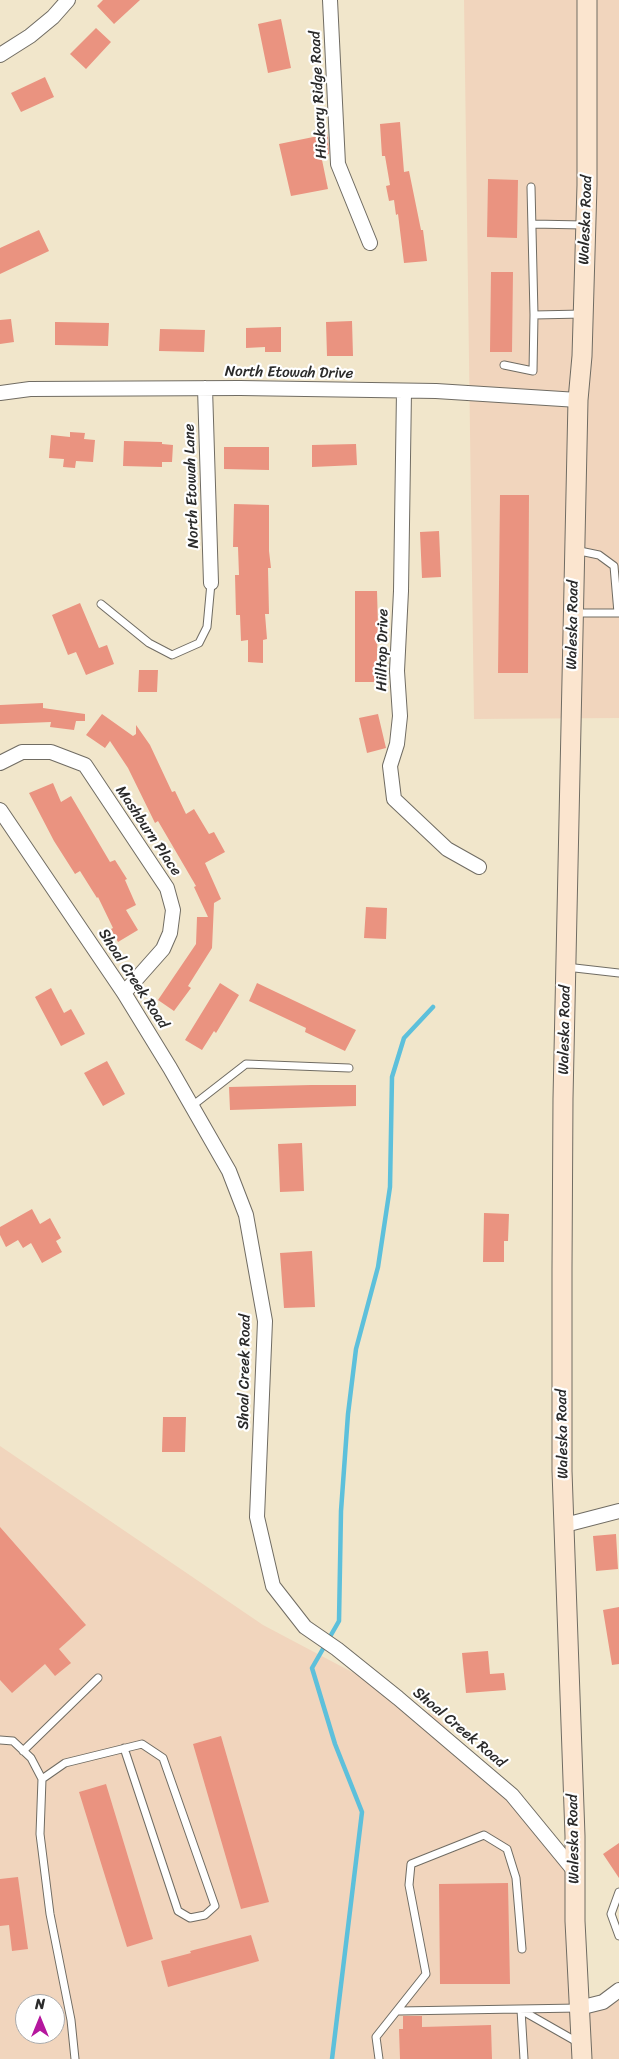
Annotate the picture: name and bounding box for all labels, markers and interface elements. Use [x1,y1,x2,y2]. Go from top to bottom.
street label: Hickory Ridge Road [307,31,331,159]
street label: Waleska Road [575,175,597,265]
street label: North Etowah Drive [225,363,353,383]
street label: North Etowah Lane [181,423,203,549]
street label: Waleska Road [563,580,583,670]
street label: Hilltop Drive [373,608,393,692]
street label: Mashburn Place [111,783,185,879]
street label: Shoal Creek Road [94,926,172,1032]
street label: Waleska Road [555,985,575,1075]
street label: Shoal Creek Road [235,1314,255,1430]
street label: Waleska Road [553,1389,573,1479]
street label: Shoal Creek Road [409,1684,509,1772]
street label: Waleska Road [564,1794,584,1884]
text: N [35,1992,45,2017]
north arrow [15,1994,65,2044]

